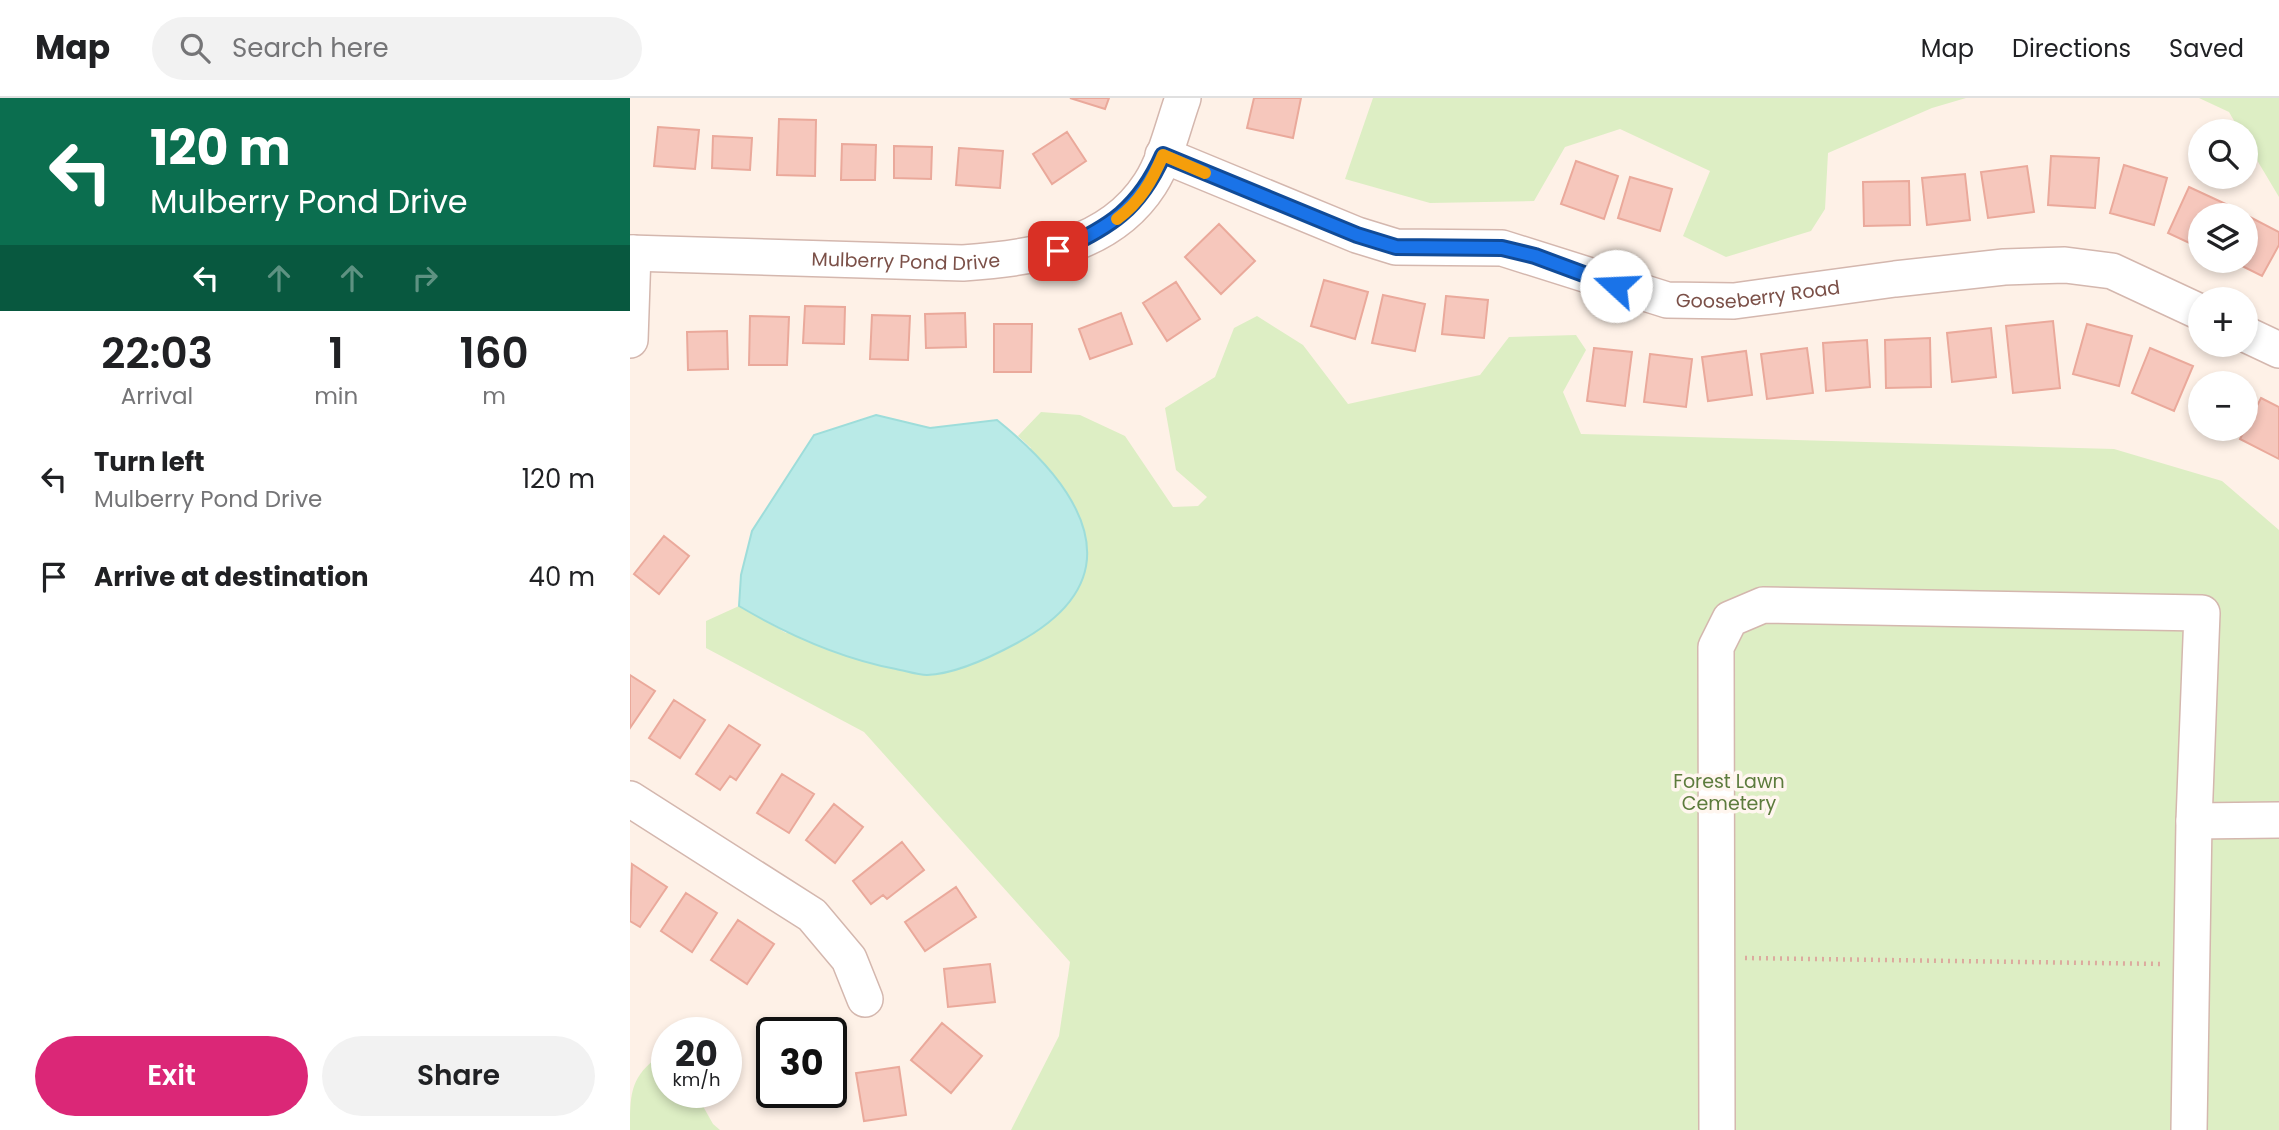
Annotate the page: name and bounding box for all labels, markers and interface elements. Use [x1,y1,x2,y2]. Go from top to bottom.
search box [152,17,642,80]
text: Map [35,24,110,71]
icon: search [176,29,214,67]
text: Search here [232,30,389,66]
text: Map [1921,32,1974,65]
text: Directions [2012,32,2131,65]
text: Saved [2169,32,2244,65]
text: 120 m [150,114,291,182]
map controls [2188,119,2258,441]
button: search [2188,119,2258,189]
icon: left [35,126,126,217]
text: Mulberry Pond Drive [150,179,468,224]
button: layers [2188,203,2258,273]
pin [1028,221,1088,281]
icon: arrive [1039,232,1077,270]
street label: Mulberry Pond Drive [811,245,1002,277]
position arrow [1579,249,1653,323]
icon: left [187,259,225,297]
icon: ahead [260,259,298,297]
icon: ahead [333,259,371,297]
icon: right [406,259,444,297]
street label: Gooseberry Road [1676,273,1842,315]
button: + [2188,287,2258,357]
text: 22:03 [101,324,213,383]
text: 1 [329,324,344,383]
text: 160 [459,324,529,383]
button: − [2188,371,2258,441]
text: Arrival [121,380,193,412]
text: min [314,380,358,412]
text: m [482,380,506,412]
text: Turn left [94,444,205,480]
icon: left [35,460,73,498]
text: 120 m [522,461,595,497]
text: Mulberry Pond Drive [94,483,322,515]
icon: arrive [35,558,73,596]
text: Arrive at destination [94,559,369,595]
text: 40 m [529,559,595,595]
park label: Forest Lawn Cemetery [1673,768,1785,817]
speed limit sign: 30 [756,1017,847,1108]
text: 20 [675,1029,718,1078]
button: Exit [35,1036,308,1116]
button: Share [322,1036,595,1116]
text: km/h [673,1067,720,1092]

